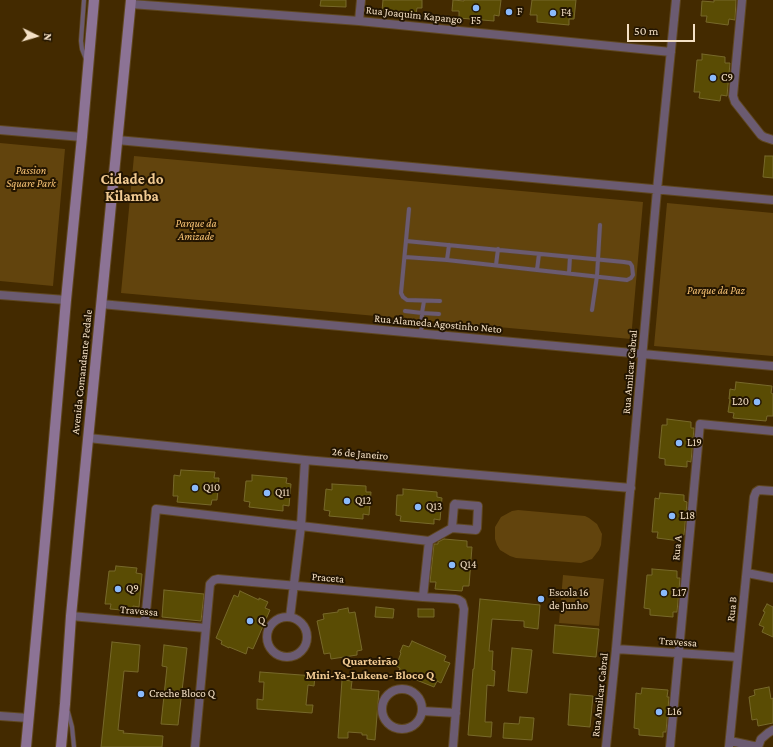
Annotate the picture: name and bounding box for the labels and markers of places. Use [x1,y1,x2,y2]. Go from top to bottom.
marker: F5 [471,3,481,13]
place label: F [517,5,522,19]
place label: F4 [561,6,572,20]
marker: F [504,7,514,17]
marker: F4 [548,8,558,18]
place label: F5 [471,14,481,28]
place label: C9 [721,71,733,85]
marker: C9 [708,73,718,83]
place label: L20 [732,395,749,409]
marker: L20 [752,397,762,407]
place label: L19 [687,436,702,450]
marker: L19 [674,438,684,448]
place label: Q10 [203,481,220,495]
marker: Q10 [190,483,200,493]
place label: Q11 [275,486,290,500]
marker: Q11 [262,488,272,498]
place label: Q12 [355,494,371,508]
marker: Q12 [342,496,352,506]
place label: Q13 [426,500,442,514]
marker: Q13 [413,502,423,512]
place label: L18 [680,509,695,523]
marker: L18 [667,511,677,521]
place label: Q14 [460,558,477,572]
marker: Q14 [447,560,457,570]
place label: Q9 [126,582,139,596]
marker: Q9 [113,584,123,594]
place label: Escola 16 de Junho [549,586,589,612]
place label: L17 [672,586,686,600]
marker: L17 [659,588,669,598]
marker: Escola 16 de Junho [536,594,546,604]
place label: Q [258,614,265,628]
marker: Q [245,616,255,626]
place label: Creche Bloco Q [149,687,215,701]
marker: Creche Bloco Q [136,689,146,699]
place label: L16 [667,705,682,719]
marker: L16 [654,707,664,717]

